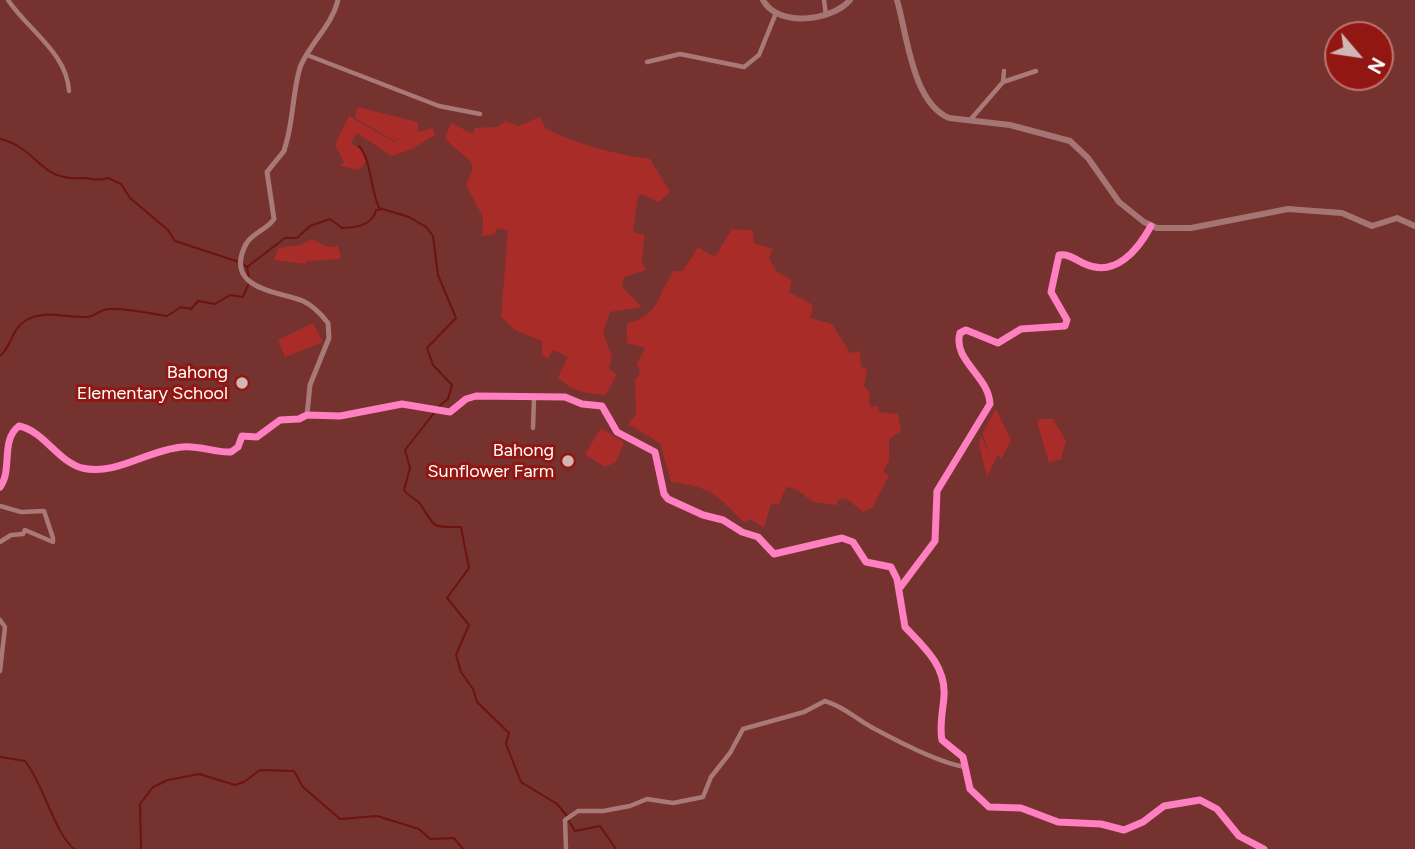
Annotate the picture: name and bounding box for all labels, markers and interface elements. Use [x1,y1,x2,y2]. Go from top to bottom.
north arrow [1324,21,1394,91]
text: N [1362,53,1390,77]
place label: Bahong Elementary School [77,362,228,404]
marker: Bahong Elementary School [234,375,250,391]
place label: Bahong Sunflower Farm [428,440,554,482]
marker: Bahong Sunflower Farm [560,453,576,469]

